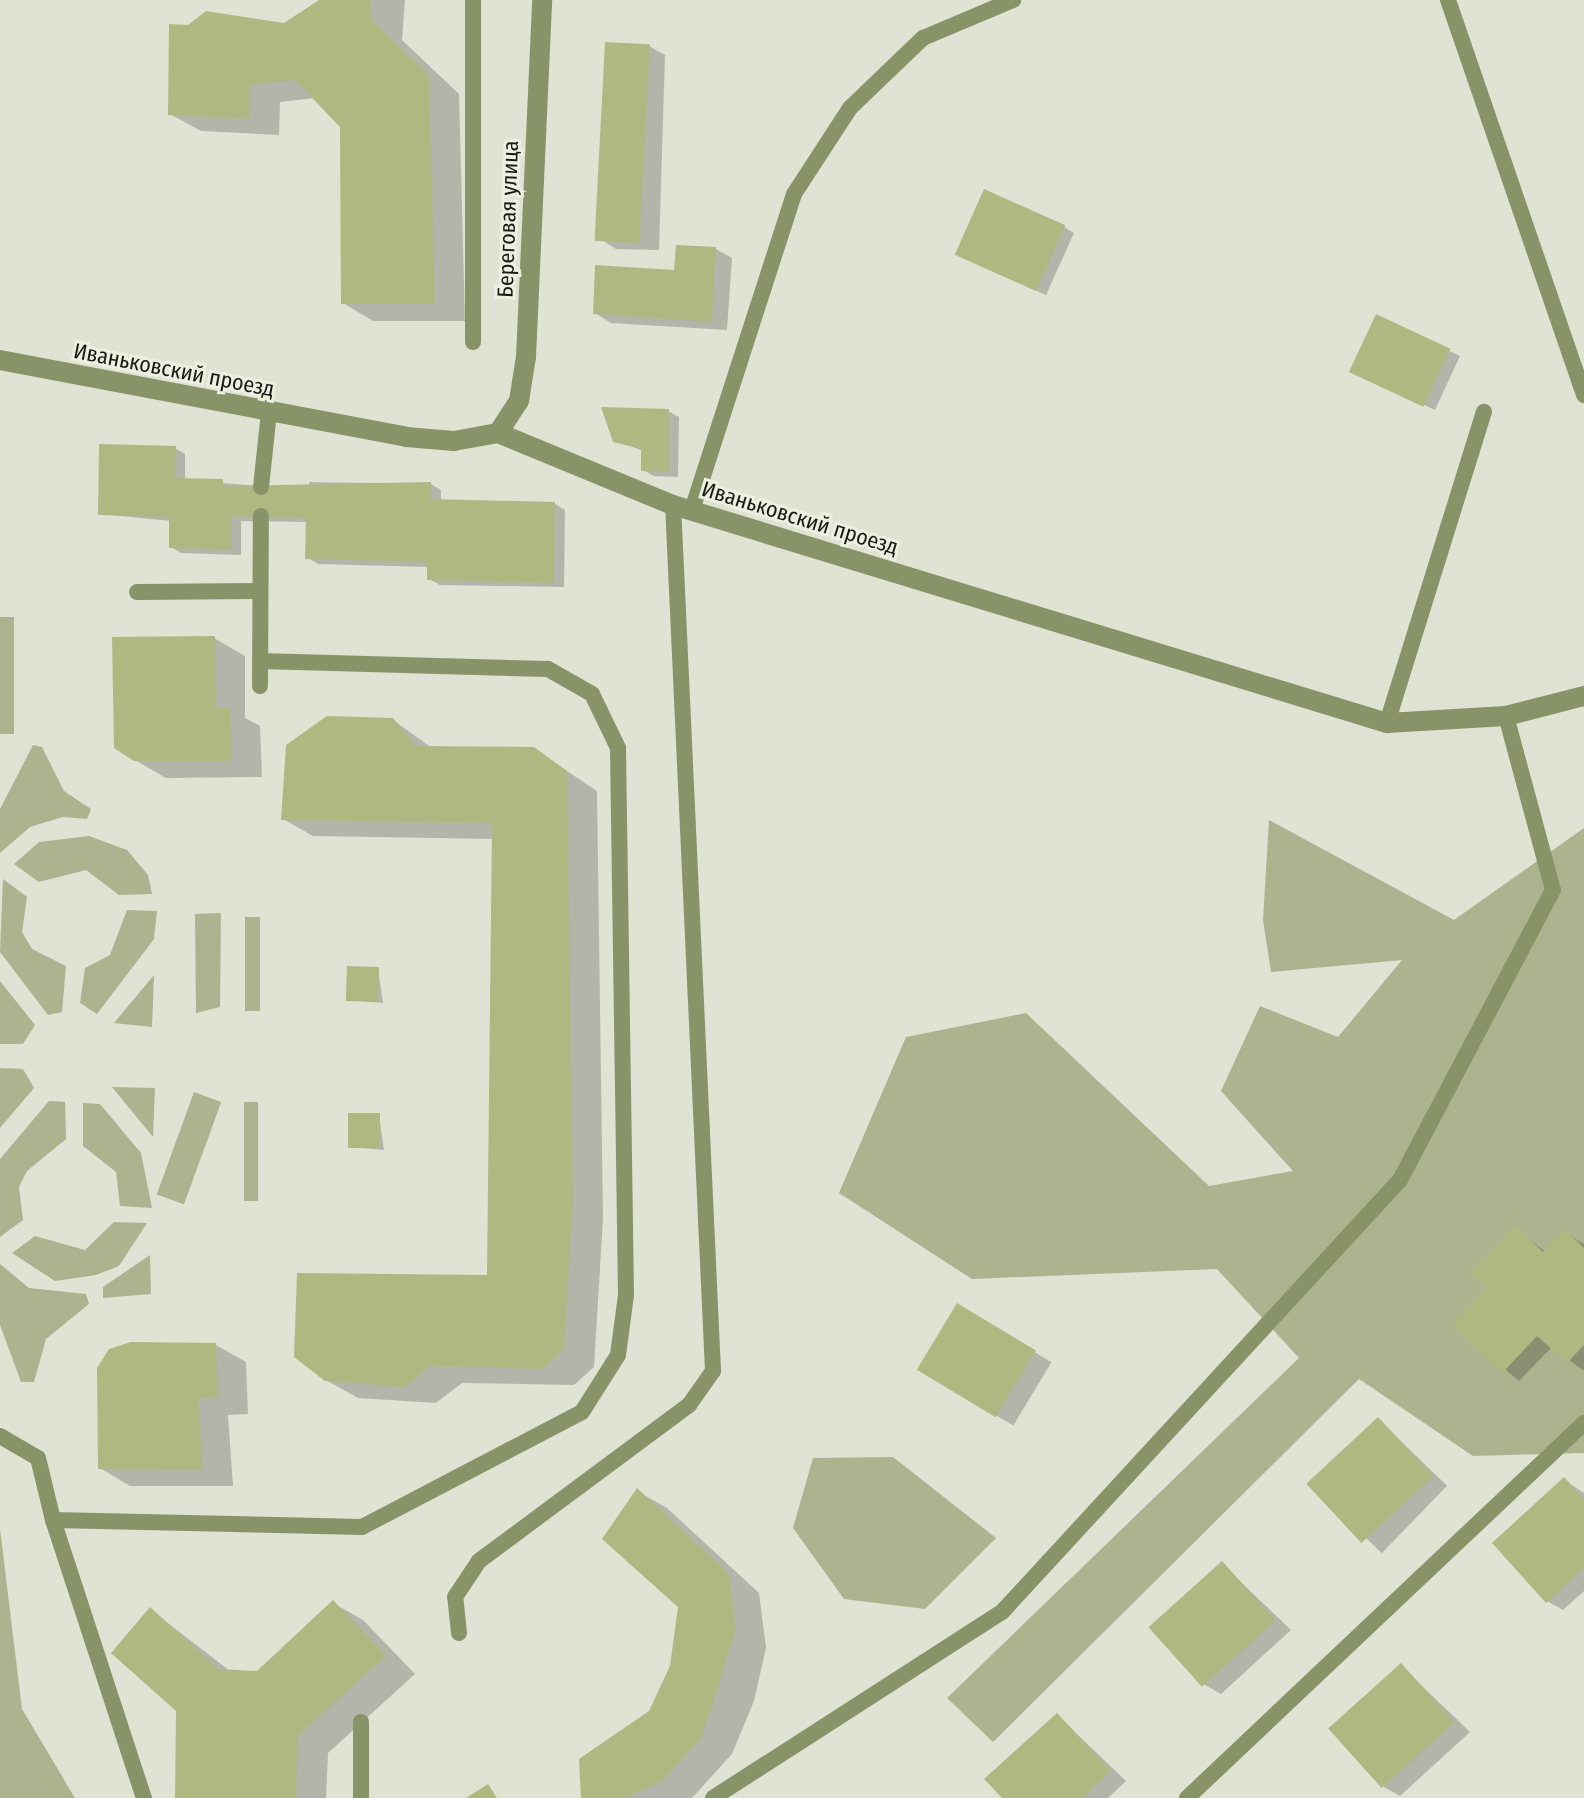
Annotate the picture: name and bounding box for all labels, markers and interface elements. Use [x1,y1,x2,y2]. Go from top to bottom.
street label: Береговая улица [492,140,524,298]
street label: Иваньковский проезд [71,338,277,402]
street label: Иваньковский проезд [699,476,901,560]

